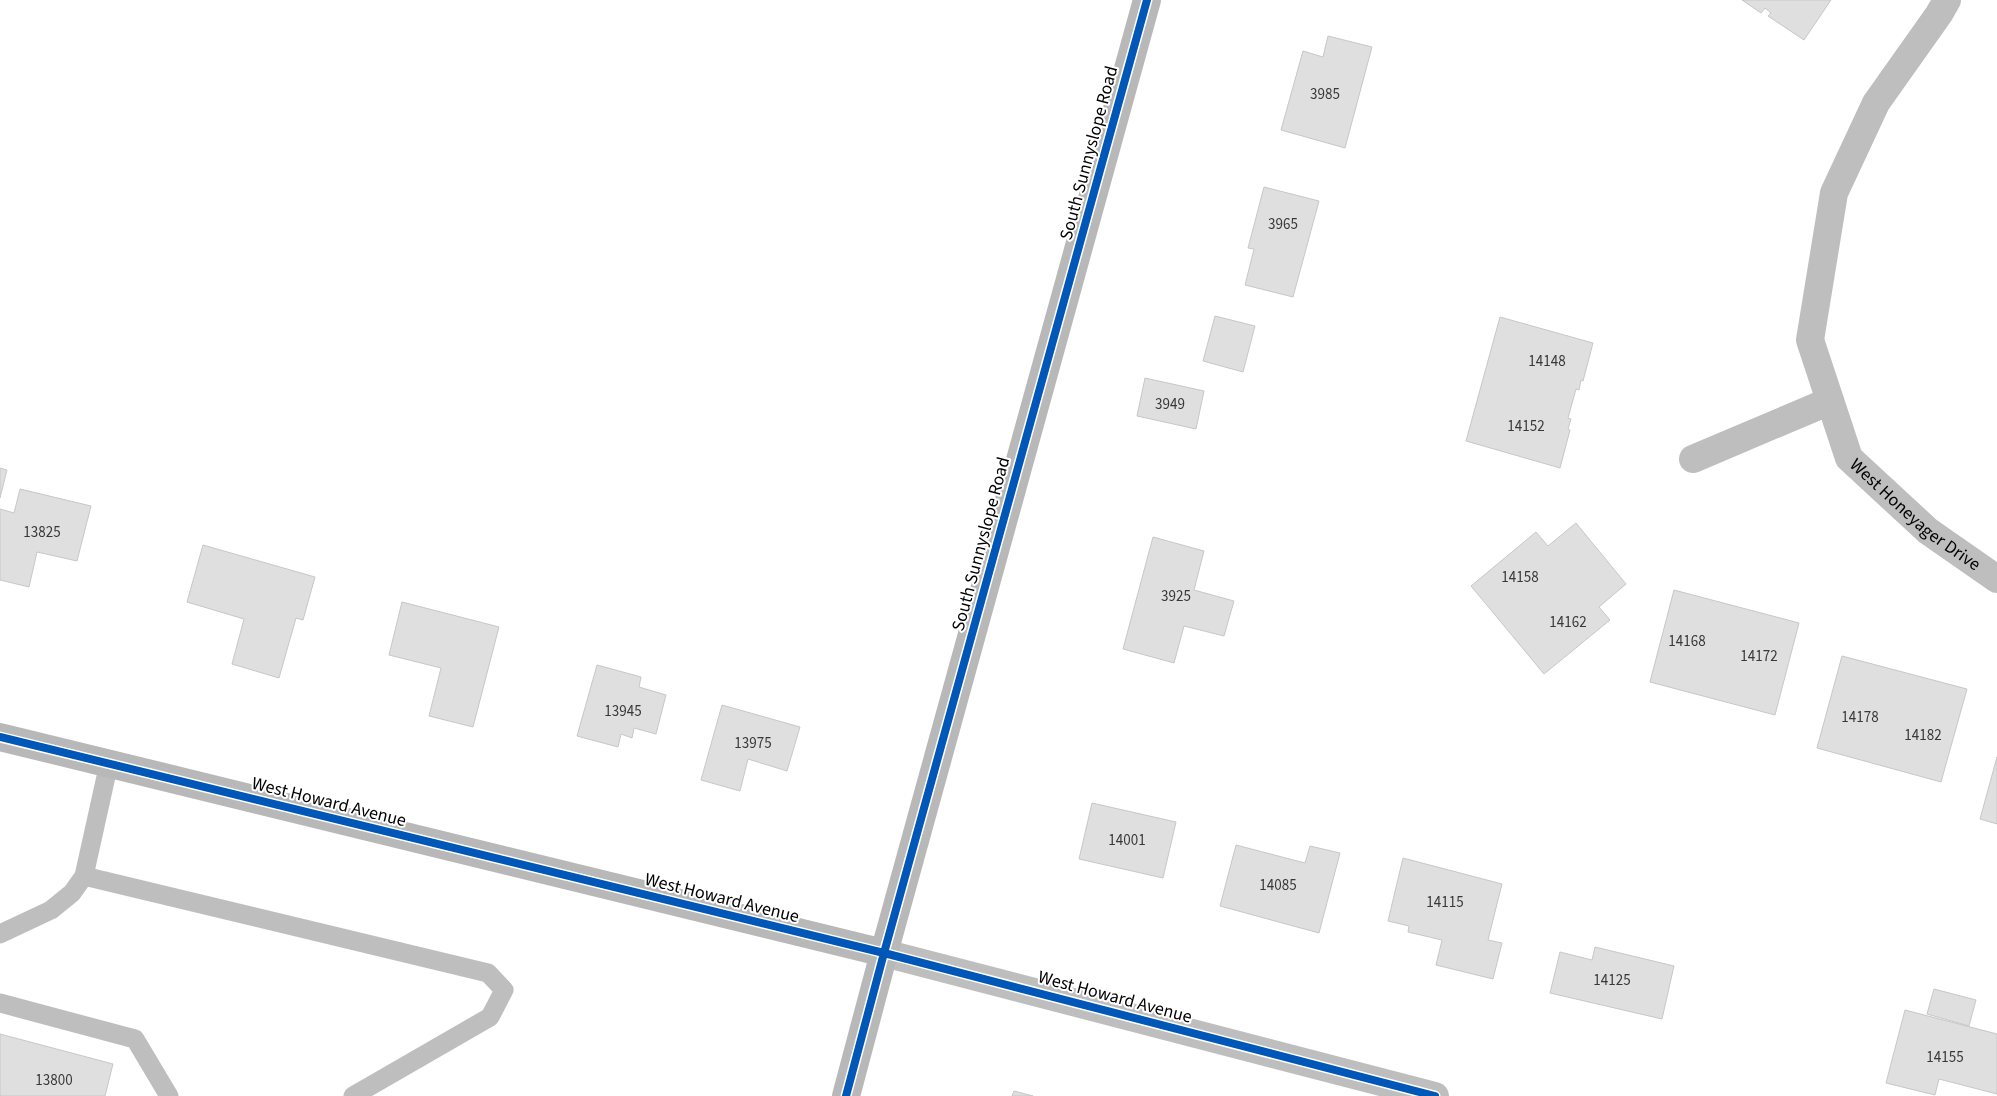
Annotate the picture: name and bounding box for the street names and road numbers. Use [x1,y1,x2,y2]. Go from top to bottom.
street label: South Sunnyslope Road [1054,63,1124,243]
street label: West Honeyager Drive [1844,452,1986,577]
street label: South Sunnyslope Road [946,454,1016,634]
street label: West Howard Avenue [249,771,409,833]
street label: West Howard Avenue [642,867,802,929]
street label: West Howard Avenue [1035,964,1195,1030]

